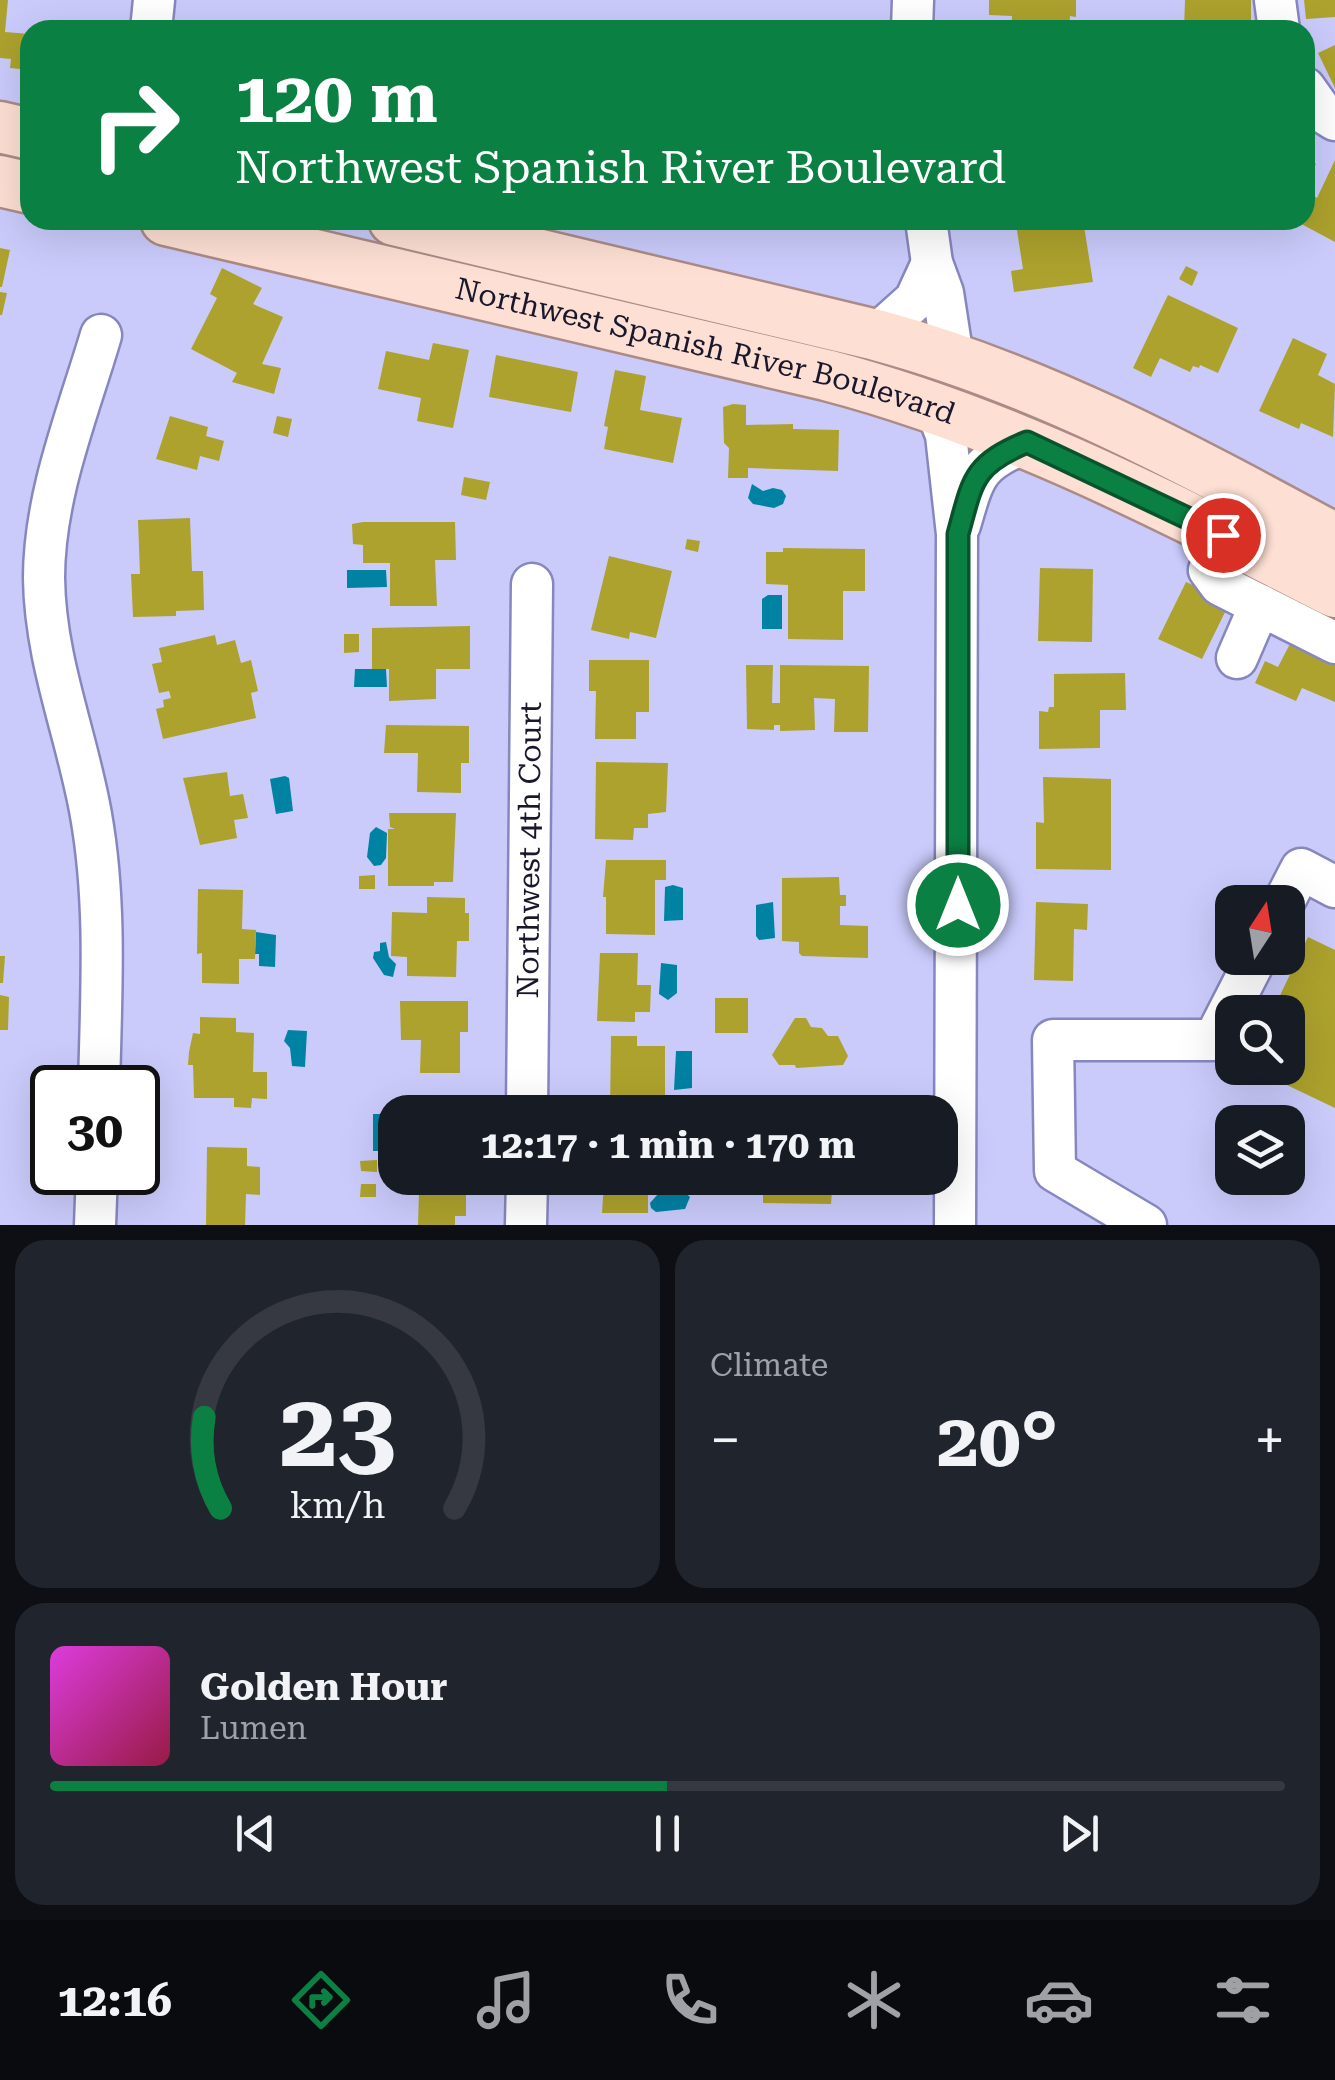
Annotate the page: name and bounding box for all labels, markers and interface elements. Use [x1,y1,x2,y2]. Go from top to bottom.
text: 120 m [235,57,438,139]
icon: right [70,60,200,190]
text: Northwest Spanish River Boulevard [235,141,1006,194]
street label: Northwest Spanish River Boulevard [452,271,960,431]
pin [1181,493,1266,578]
icon: arrive [1196,508,1251,563]
street label: Northwest 4th Court [510,701,548,999]
position arrow [906,853,1010,957]
north arrow [1215,885,1305,975]
map controls [1215,885,1305,1195]
button: search [1215,995,1305,1085]
speed limit sign: 30 [30,1065,160,1195]
button: layers [1215,1105,1305,1195]
text: 12:17 · 1 min · 170 m [481,1123,855,1167]
text: Climate [710,1346,828,1384]
text: 23 [279,1370,396,1491]
text: 20° [937,1396,1058,1484]
text: − [710,1408,741,1472]
text: + [1254,1408,1285,1472]
text: km/h [290,1485,385,1527]
text: Golden Hour [200,1665,448,1709]
text: Lumen [200,1709,307,1747]
icon: previous [228,1806,283,1861]
icon: pause [640,1806,695,1861]
icon: next [1052,1806,1107,1861]
icon: directions [286,1965,356,2035]
icon: music [471,1965,541,2035]
icon: phone [655,1965,725,2035]
icon: climate [839,1965,909,2035]
icon: car [1024,1965,1094,2035]
icon: filters [1208,1965,1278,2035]
text: 12:16 [57,1974,172,2027]

